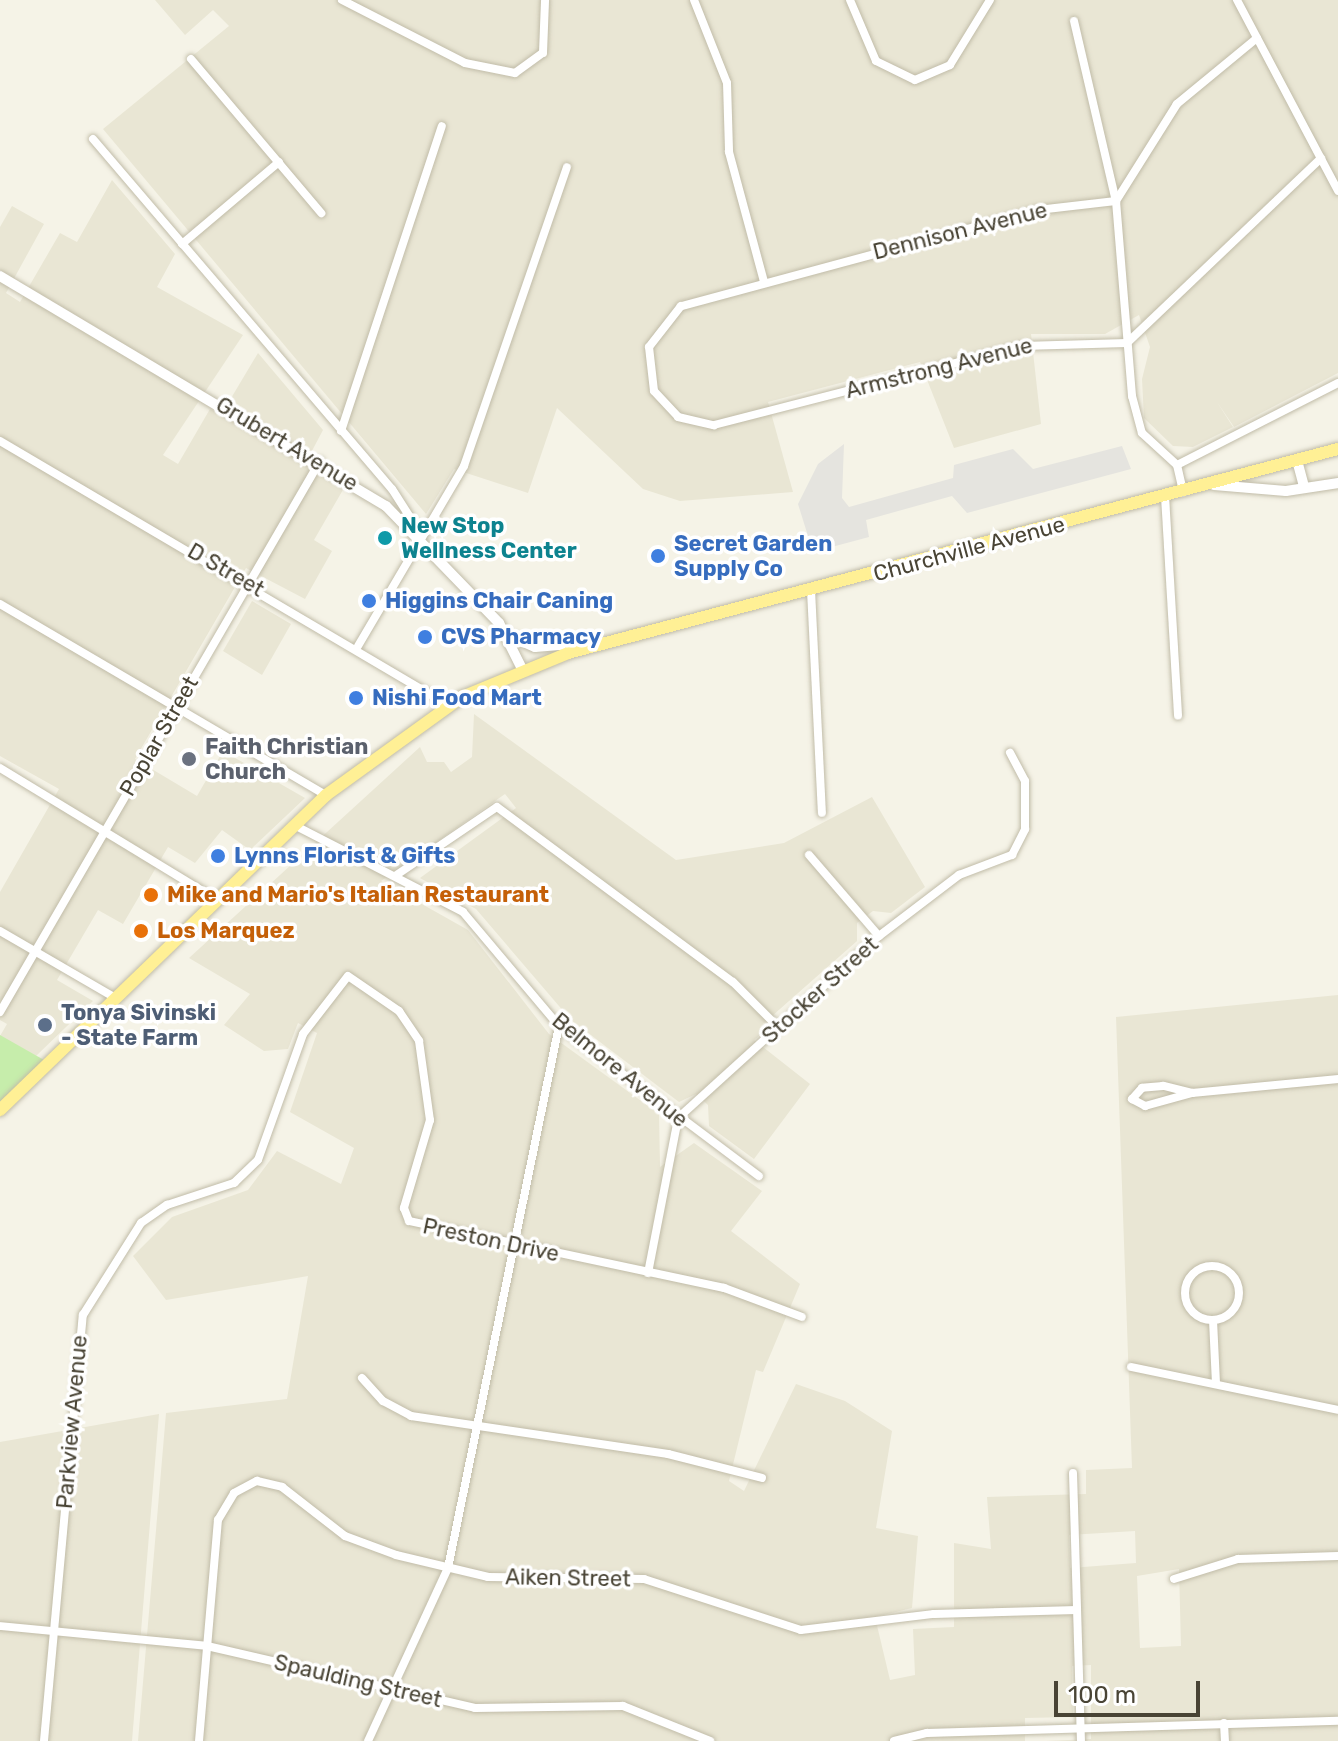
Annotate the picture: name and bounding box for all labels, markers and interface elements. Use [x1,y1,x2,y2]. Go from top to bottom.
street label: Dennison Avenue [870,197,1050,265]
street label: Armstrong Avenue [843,332,1035,404]
street label: Grubert Avenue [211,391,363,497]
street label: Churchville Avenue [870,511,1068,587]
place label: New Stop Wellness Center [401,512,577,564]
marker: New Stop Wellness Center [376,529,394,547]
place label: Secret Garden Supply Co [674,530,832,582]
street label: D Street [183,538,269,602]
marker: Secret Garden Supply Co [649,547,667,565]
place label: Higgins Chair Caning [385,588,614,614]
marker: Higgins Chair Caning [360,592,378,610]
place label: CVS Pharmacy [441,624,601,650]
marker: CVS Pharmacy [416,628,434,646]
street label: Poplar Street [114,671,204,801]
place label: Nishi Food Mart [372,685,542,711]
marker: Nishi Food Mart [347,689,365,707]
place label: Faith Christian Church [205,733,368,784]
marker: Faith Christian Church [180,750,198,768]
place label: Lynns Florist & Gifts [234,843,455,869]
marker: Lynns Florist & Gifts [209,847,227,865]
place label: Mike and Mario's Italian Restaurant [167,882,549,908]
marker: Mike and Mario's Italian Restaurant [142,886,160,904]
place label: Los Marquez [157,918,295,944]
marker: Los Marquez [132,922,150,940]
street label: Stocker Street [756,931,884,1049]
place label: Tonya Sivinski - State Farm [61,999,216,1050]
street label: Belmore Avenue [547,1007,693,1133]
marker: Tonya Sivinski - State Farm [36,1016,54,1034]
street label: Preston Drive [420,1213,562,1267]
street label: Parkview Avenue [51,1333,93,1511]
street label: Aiken Street [505,1564,631,1592]
street label: Spaulding Street [272,1649,444,1713]
scale bar [1058,1665,1204,1715]
text: 100 m [1068,1681,1136,1709]

